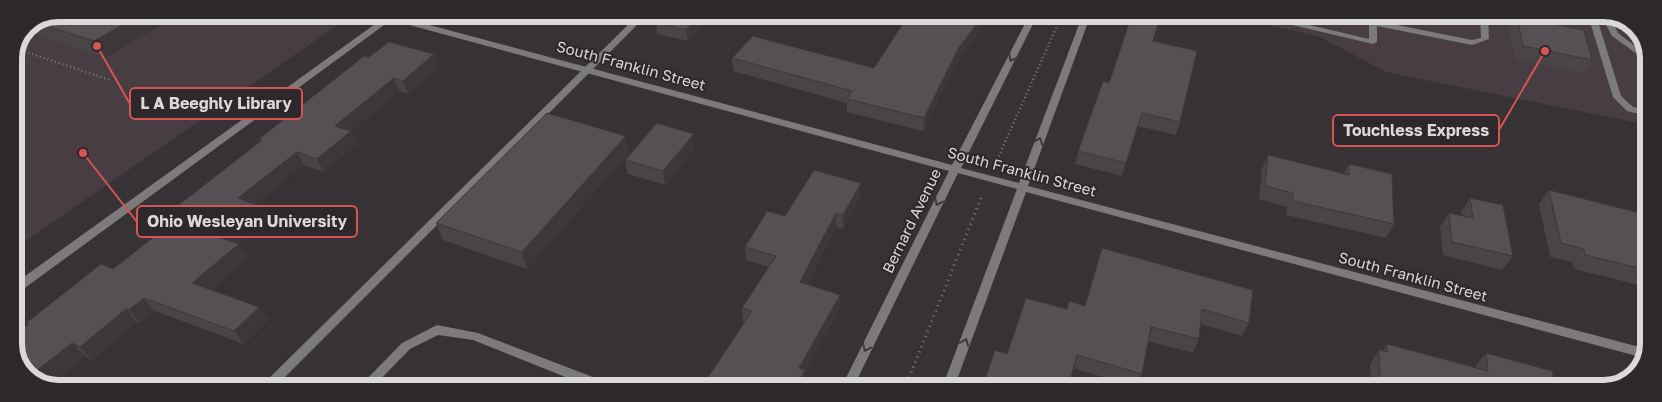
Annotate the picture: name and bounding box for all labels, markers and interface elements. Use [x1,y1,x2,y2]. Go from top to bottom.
street label: South Franklin Street [555,36,708,94]
one-way arrow [1008,53,1018,62]
callout: L A Beeghly Library [130,88,302,119]
text: L A Beeghly Library [140,93,292,113]
callout: Touchless Express [1333,115,1499,146]
text: Touchless Express [1343,120,1489,140]
one-way arrow [1033,137,1043,146]
street label: South Franklin Street [946,142,1099,200]
street label: Bernard Avenue [878,165,944,276]
one-way arrow [934,197,944,206]
callout: Ohio Wesleyan University [137,206,357,237]
text: Ohio Wesleyan University [147,211,347,231]
street label: South Franklin Street [1337,247,1490,305]
one-way arrow [959,338,969,347]
one-way arrow [862,343,872,352]

